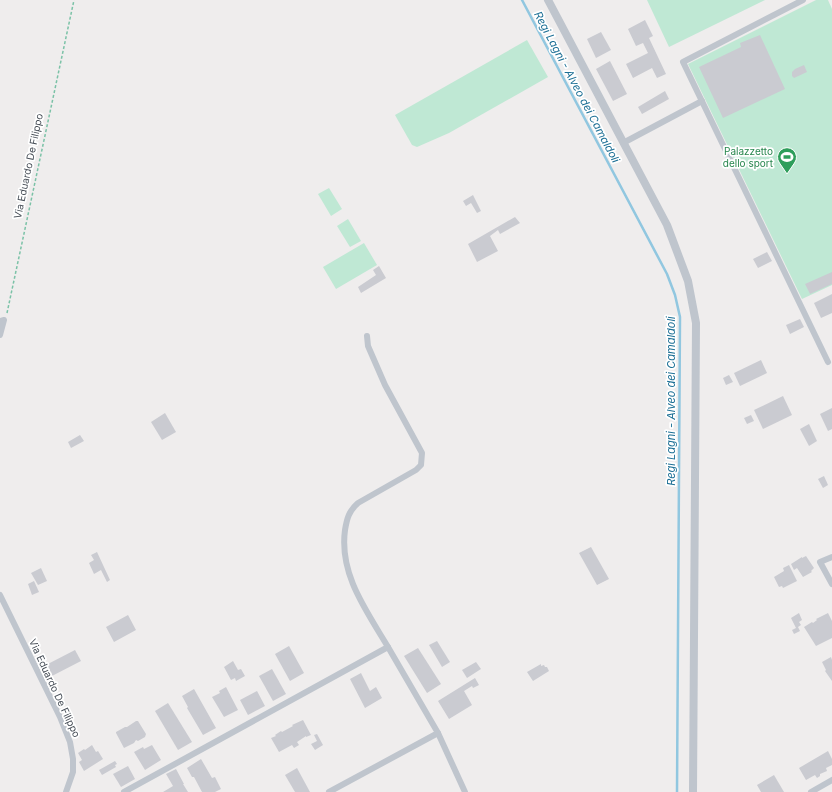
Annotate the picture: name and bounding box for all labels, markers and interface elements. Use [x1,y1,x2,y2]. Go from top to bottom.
water label: Regi Lagni - Alveo dei Camaldoli [531,9,623,165]
street label: Via Eduardo De Filippo [11,112,45,220]
place label: Palazzetto dello sport [723,145,774,169]
sports icon: Palazzetto dello sport [776,146,798,174]
water label: Regi Lagni - Alveo dei Camaldoli [664,316,678,486]
street label: Via Eduardo De Filippo [27,637,83,739]

